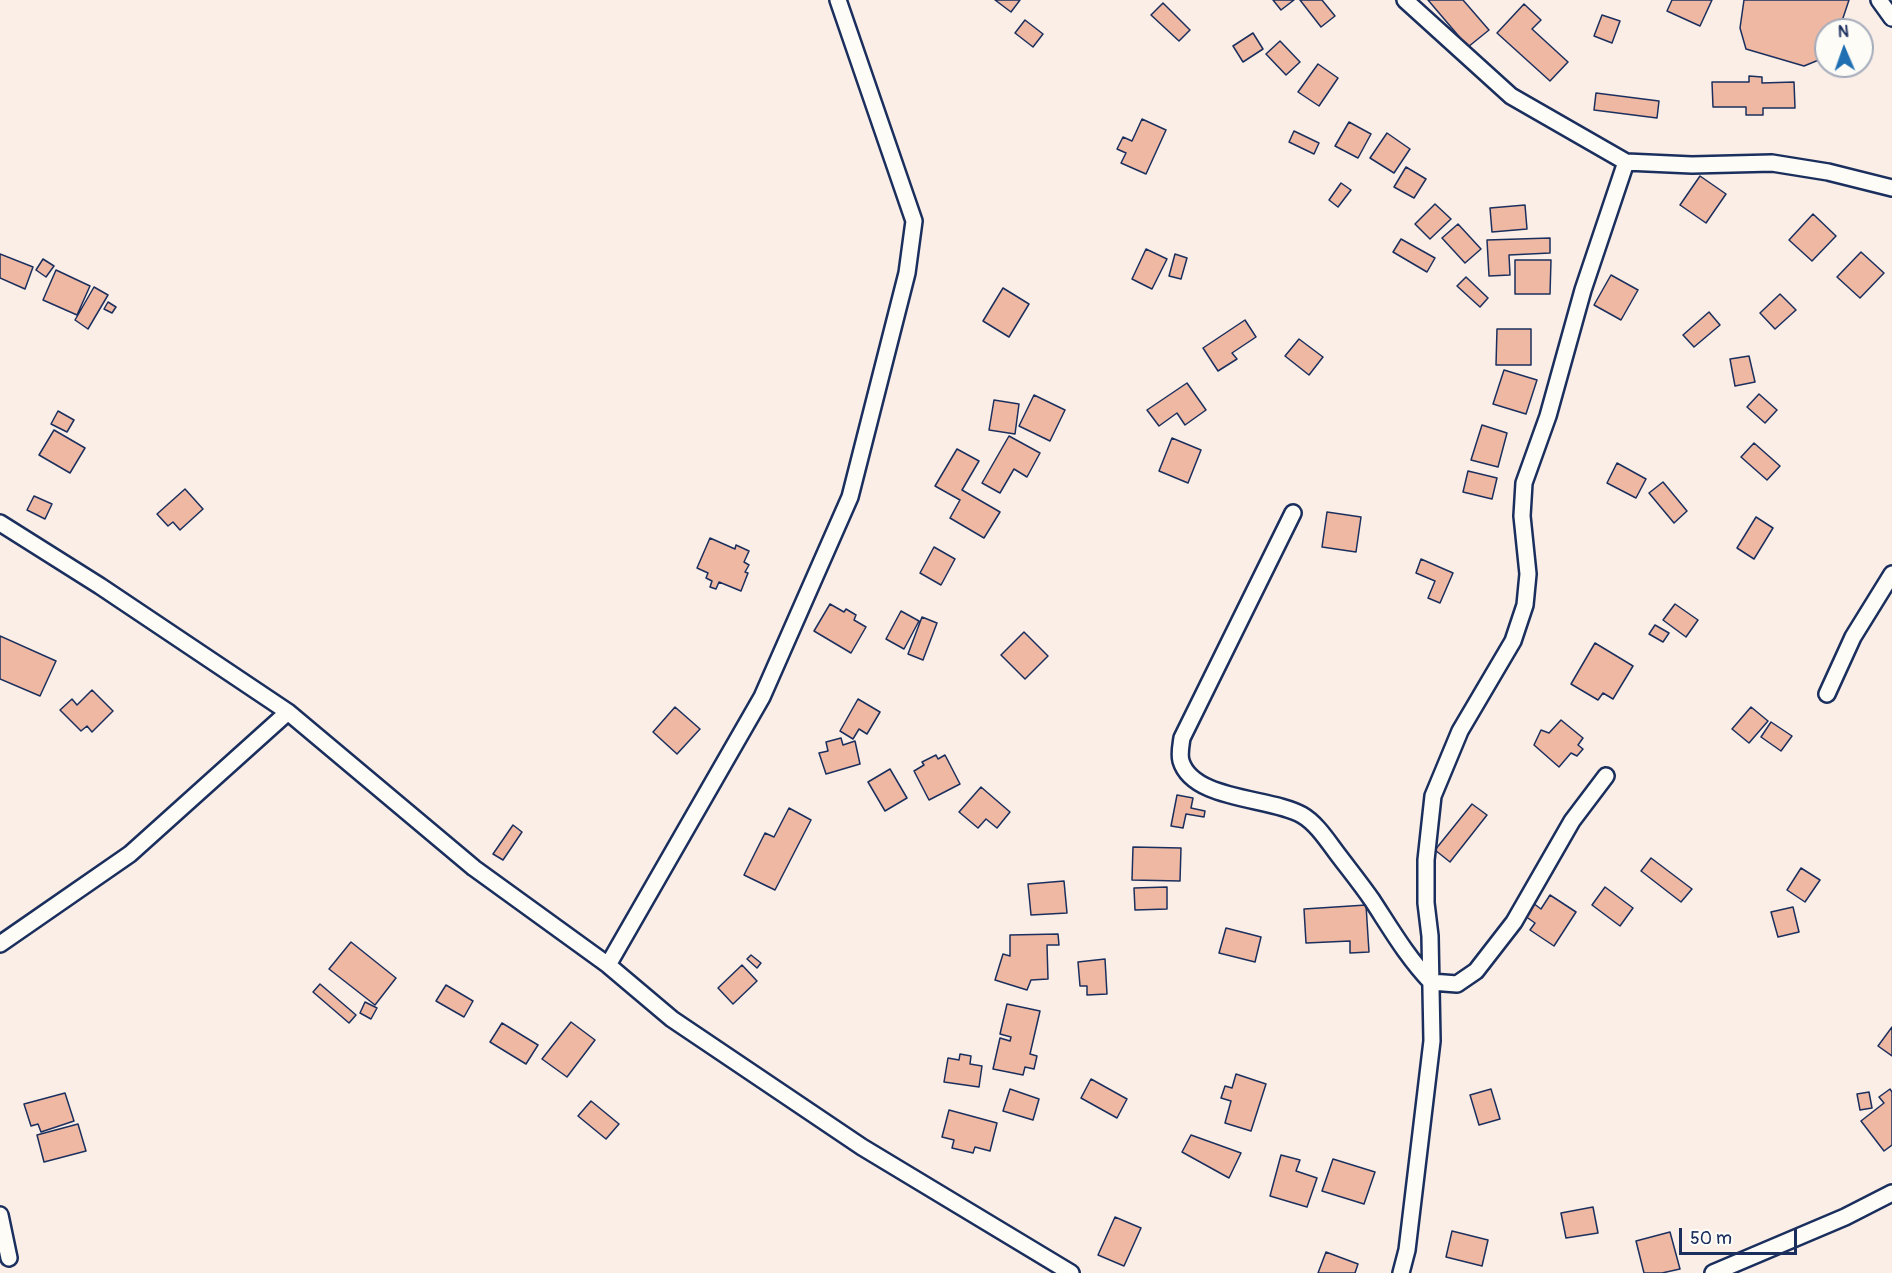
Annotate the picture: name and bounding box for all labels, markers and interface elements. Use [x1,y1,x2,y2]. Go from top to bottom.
north arrow [1814,18,1874,78]
text: N [1838,22,1849,42]
scale bar [1682,1216,1800,1254]
text: 50 m [1690,1227,1732,1250]

